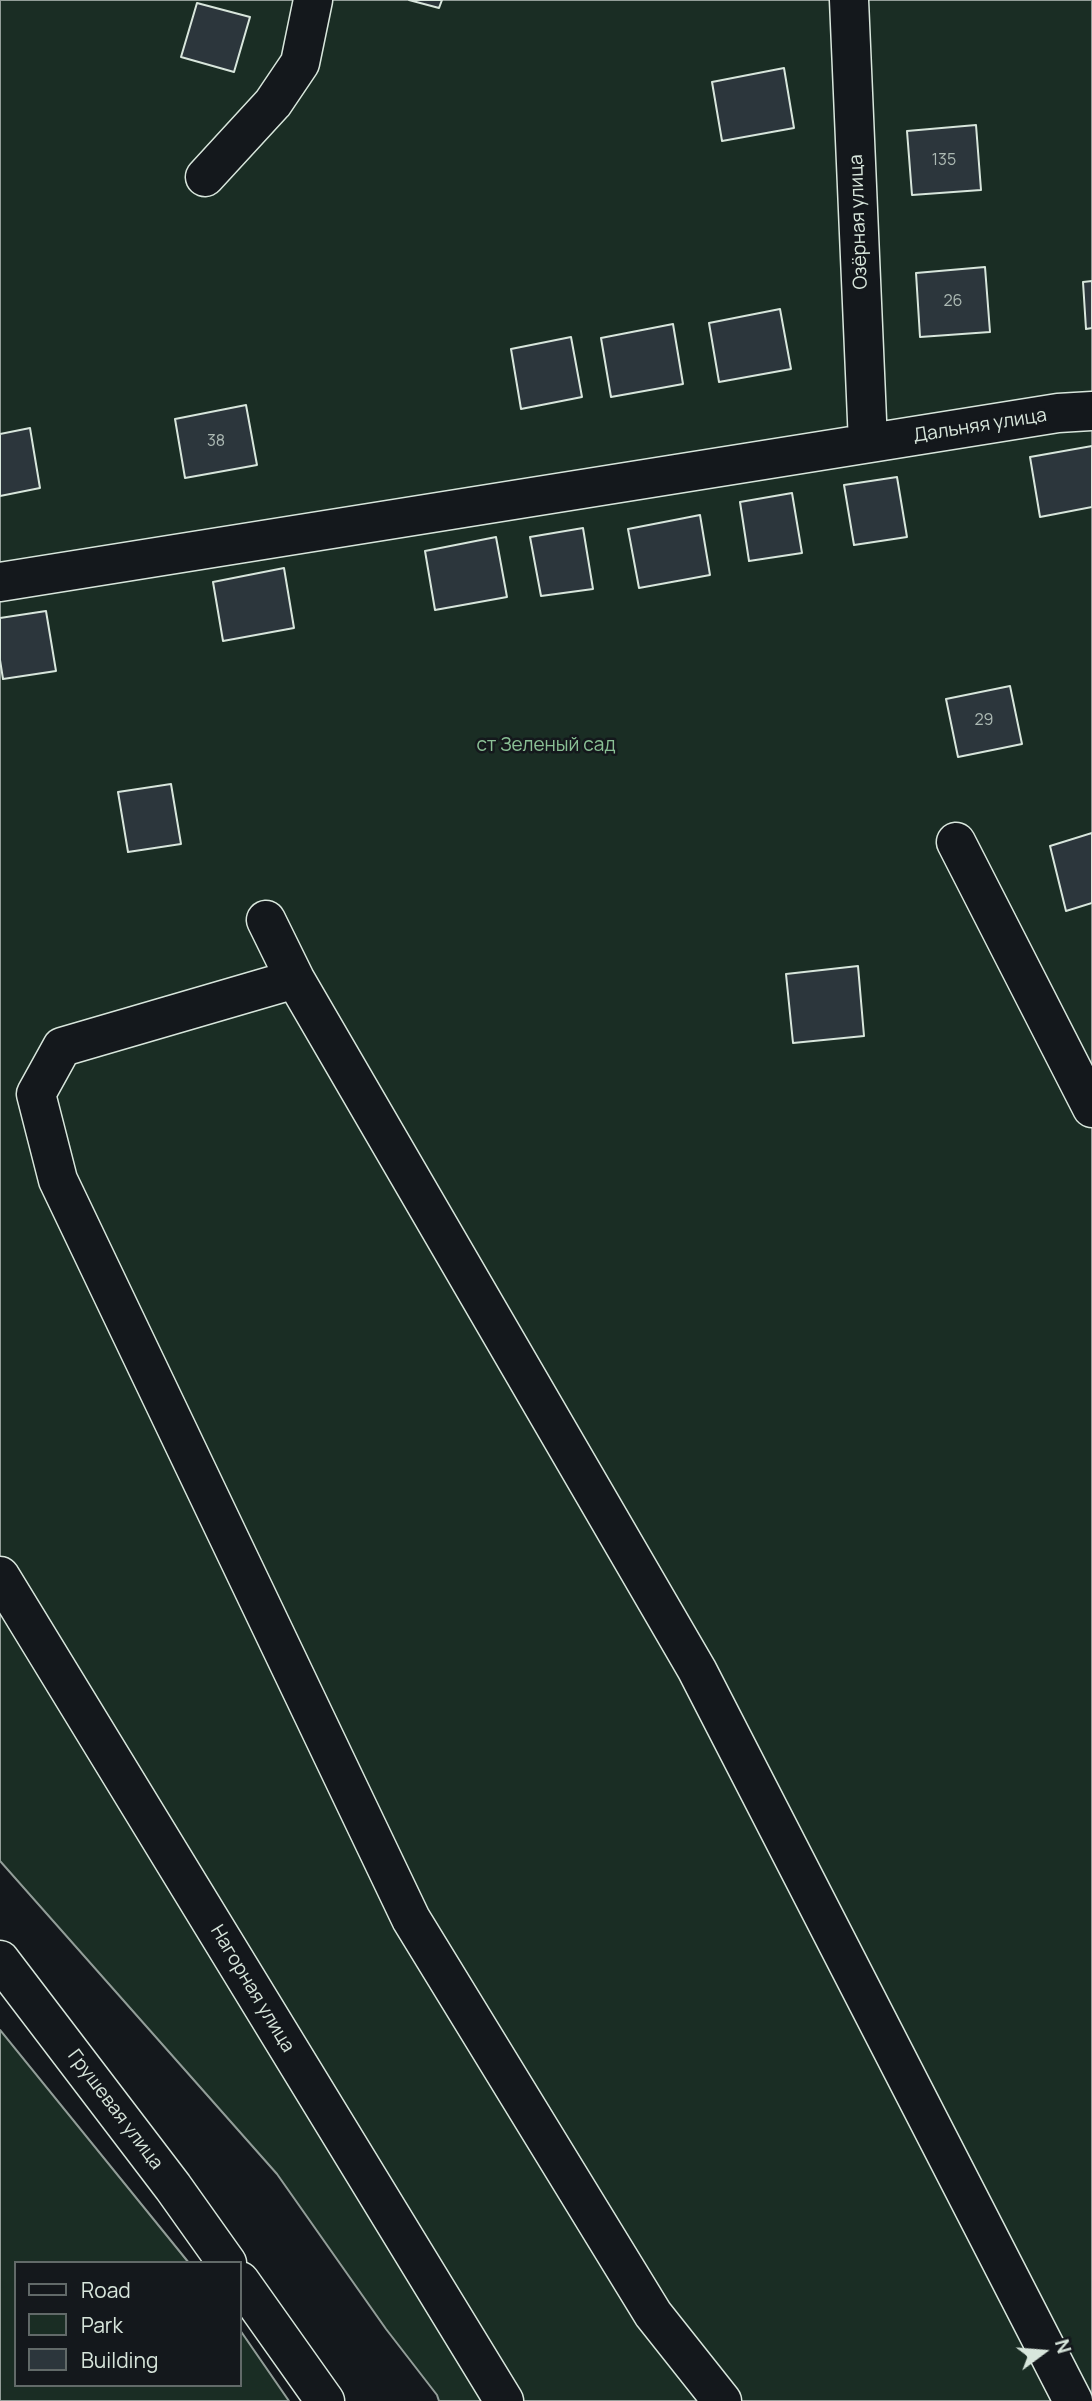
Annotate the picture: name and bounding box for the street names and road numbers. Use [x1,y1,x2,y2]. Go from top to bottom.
street label: Озёрная улица [845,154,873,290]
street label: Дальняя улица [912,404,1048,448]
street label: Нагорная улица [205,1921,299,2057]
street label: Грушевая улица [62,2046,168,2174]

